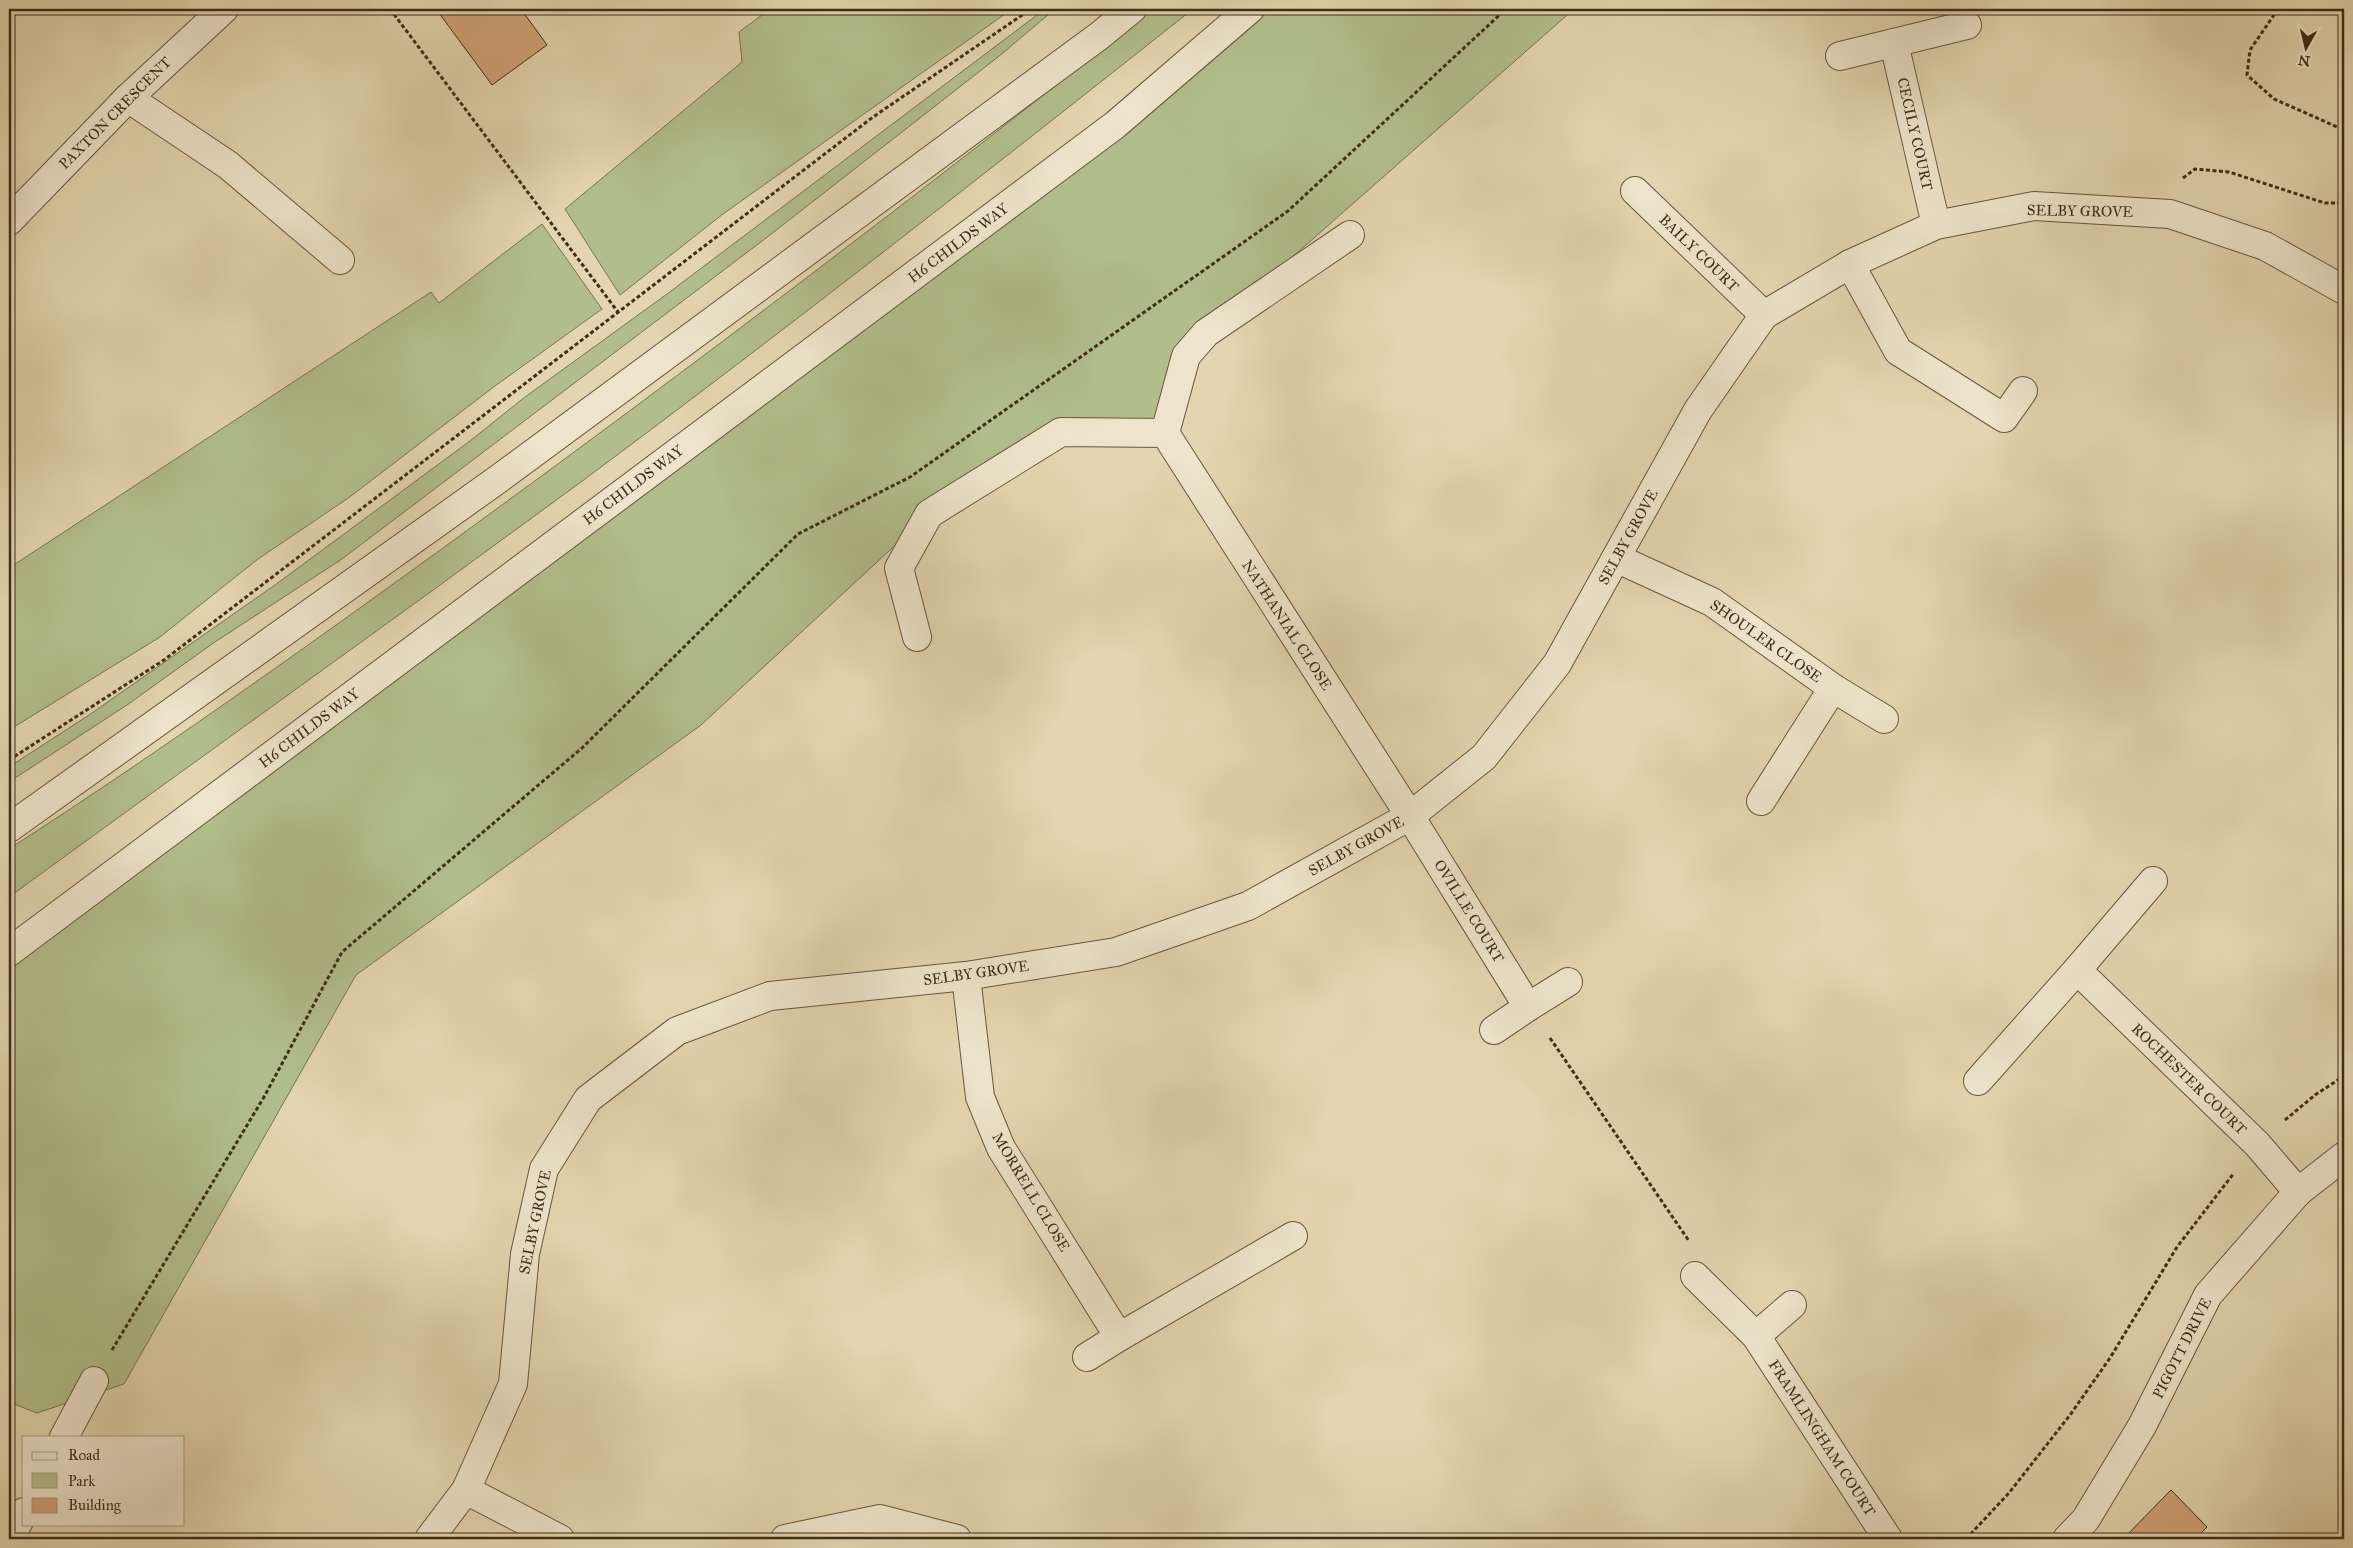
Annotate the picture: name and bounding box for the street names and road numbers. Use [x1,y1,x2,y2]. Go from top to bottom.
street label: PAXTON CRESCENT [55,53,175,173]
street label: CECILY COURT [1893,76,1937,192]
street label: H6 CHILDS WAY [904,199,1012,287]
street label: SELBY GROVE [2027,201,2134,221]
street label: BAILY COURT [1655,210,1743,296]
street label: H6 CHILDS WAY [579,441,687,529]
street label: SELBY GROVE [1594,486,1662,588]
street label: NATHANIAL CLOSE [1238,557,1336,694]
street label: SHOULER CLOSE [1707,596,1826,686]
street label: H6 CHILDS WAY [255,684,363,772]
street label: SELBY GROVE [1305,812,1407,880]
street label: OVILLE COURT [1430,856,1508,966]
street label: SELBY GROVE [922,957,1030,989]
street label: ROCHESTER COURT [2128,1019,2250,1139]
street label: MORRELL CLOSE [988,1129,1074,1255]
street label: SELBY GROVE [515,1168,555,1276]
street label: PIGOTT DRIVE [2149,1294,2215,1402]
street label: FRAMLINGHAM COURT [1765,1356,1879,1520]

